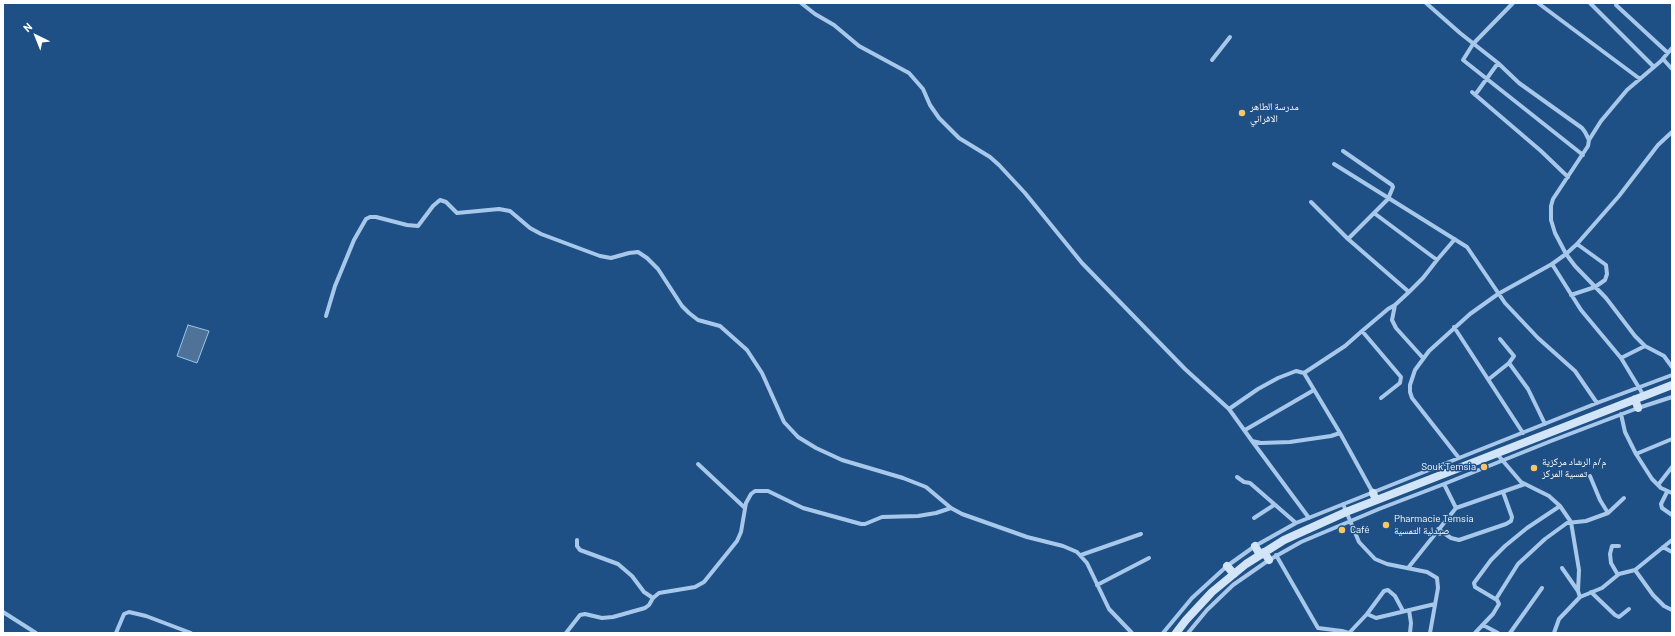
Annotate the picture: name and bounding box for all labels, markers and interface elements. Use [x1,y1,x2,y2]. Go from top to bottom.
north arrow [16,16,56,56]
text: N [20,20,35,34]
place label: مدرسة الطاهر الافراني [1250,101,1299,124]
marker: مدرسة الطاهر الافراني [1237,108,1247,118]
place label: م/م الرشاد مركزية تمسية المركز [1542,456,1606,480]
place label: Souk Temsia [1421,461,1476,473]
marker: Souk Temsia [1479,462,1489,472]
marker: م/م الرشاد مركزية تمسية المركز [1529,463,1539,473]
place label: Pharmacie Temsia صيدلية التمسية [1394,513,1474,536]
marker: Pharmacie Temsia صيدلية التمسية [1381,520,1391,530]
place label: Café [1350,524,1369,536]
marker: Café [1337,525,1347,535]

